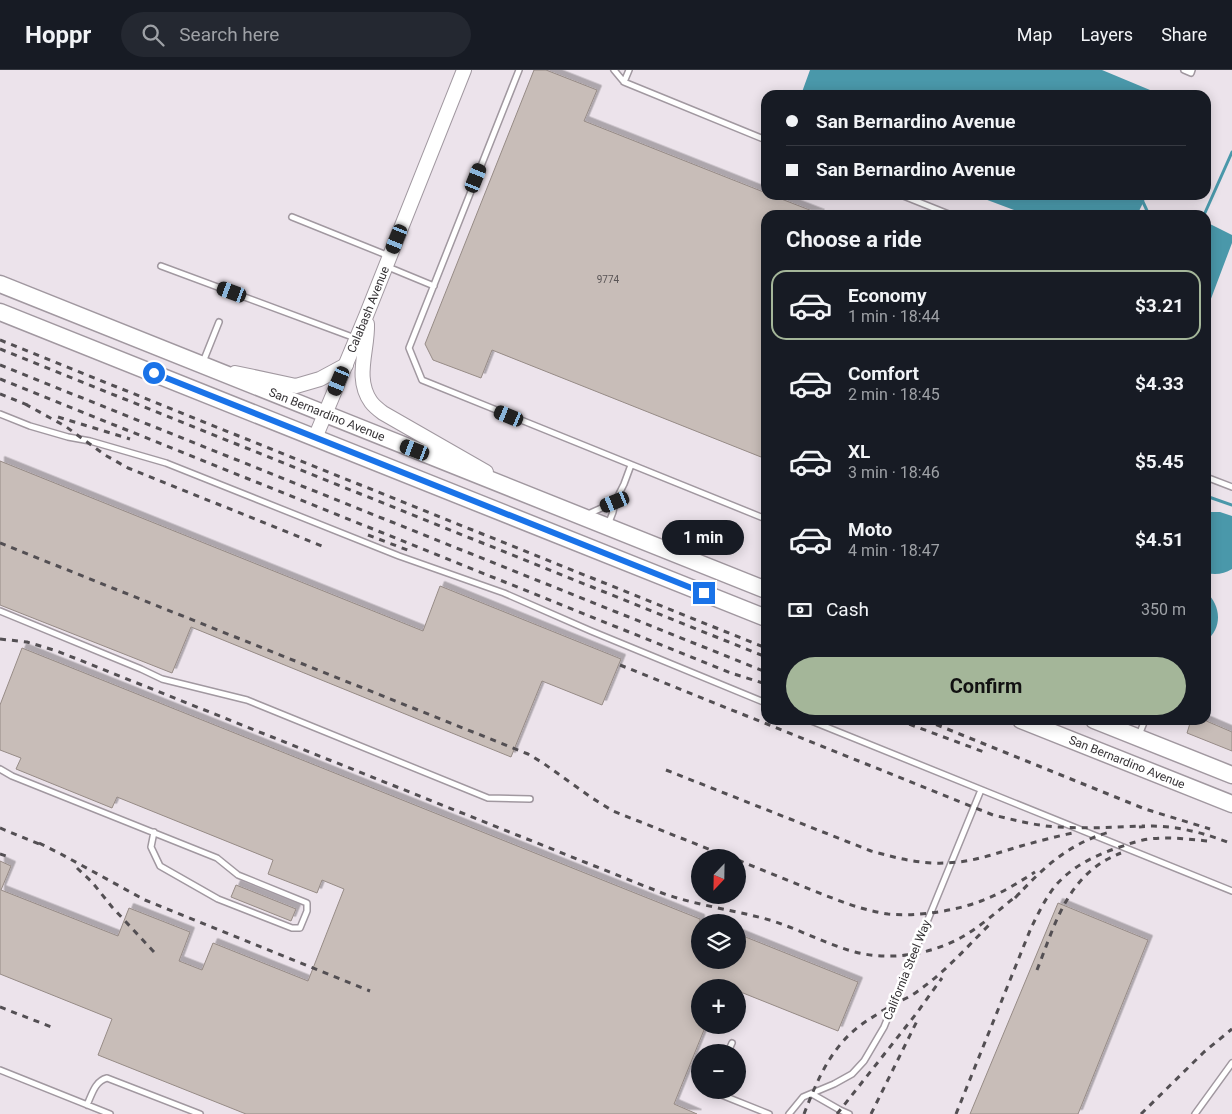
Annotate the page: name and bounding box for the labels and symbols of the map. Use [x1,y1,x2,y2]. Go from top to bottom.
car [463,161,488,195]
car [384,222,409,256]
street label: Calabash Avenue [344,264,392,355]
house number: 9774 [597,274,620,285]
car [215,280,248,304]
route start [143,362,165,384]
car [326,364,351,398]
street label: San Bernardino Avenue [267,385,387,444]
car [492,403,525,429]
car [398,438,431,462]
car [598,489,631,515]
callout: 1 min [663,520,745,556]
route end [693,582,715,604]
street label: San Bernardino Avenue [1067,733,1187,792]
north arrow [691,849,746,904]
street label: California Steel Way [881,918,934,1022]

